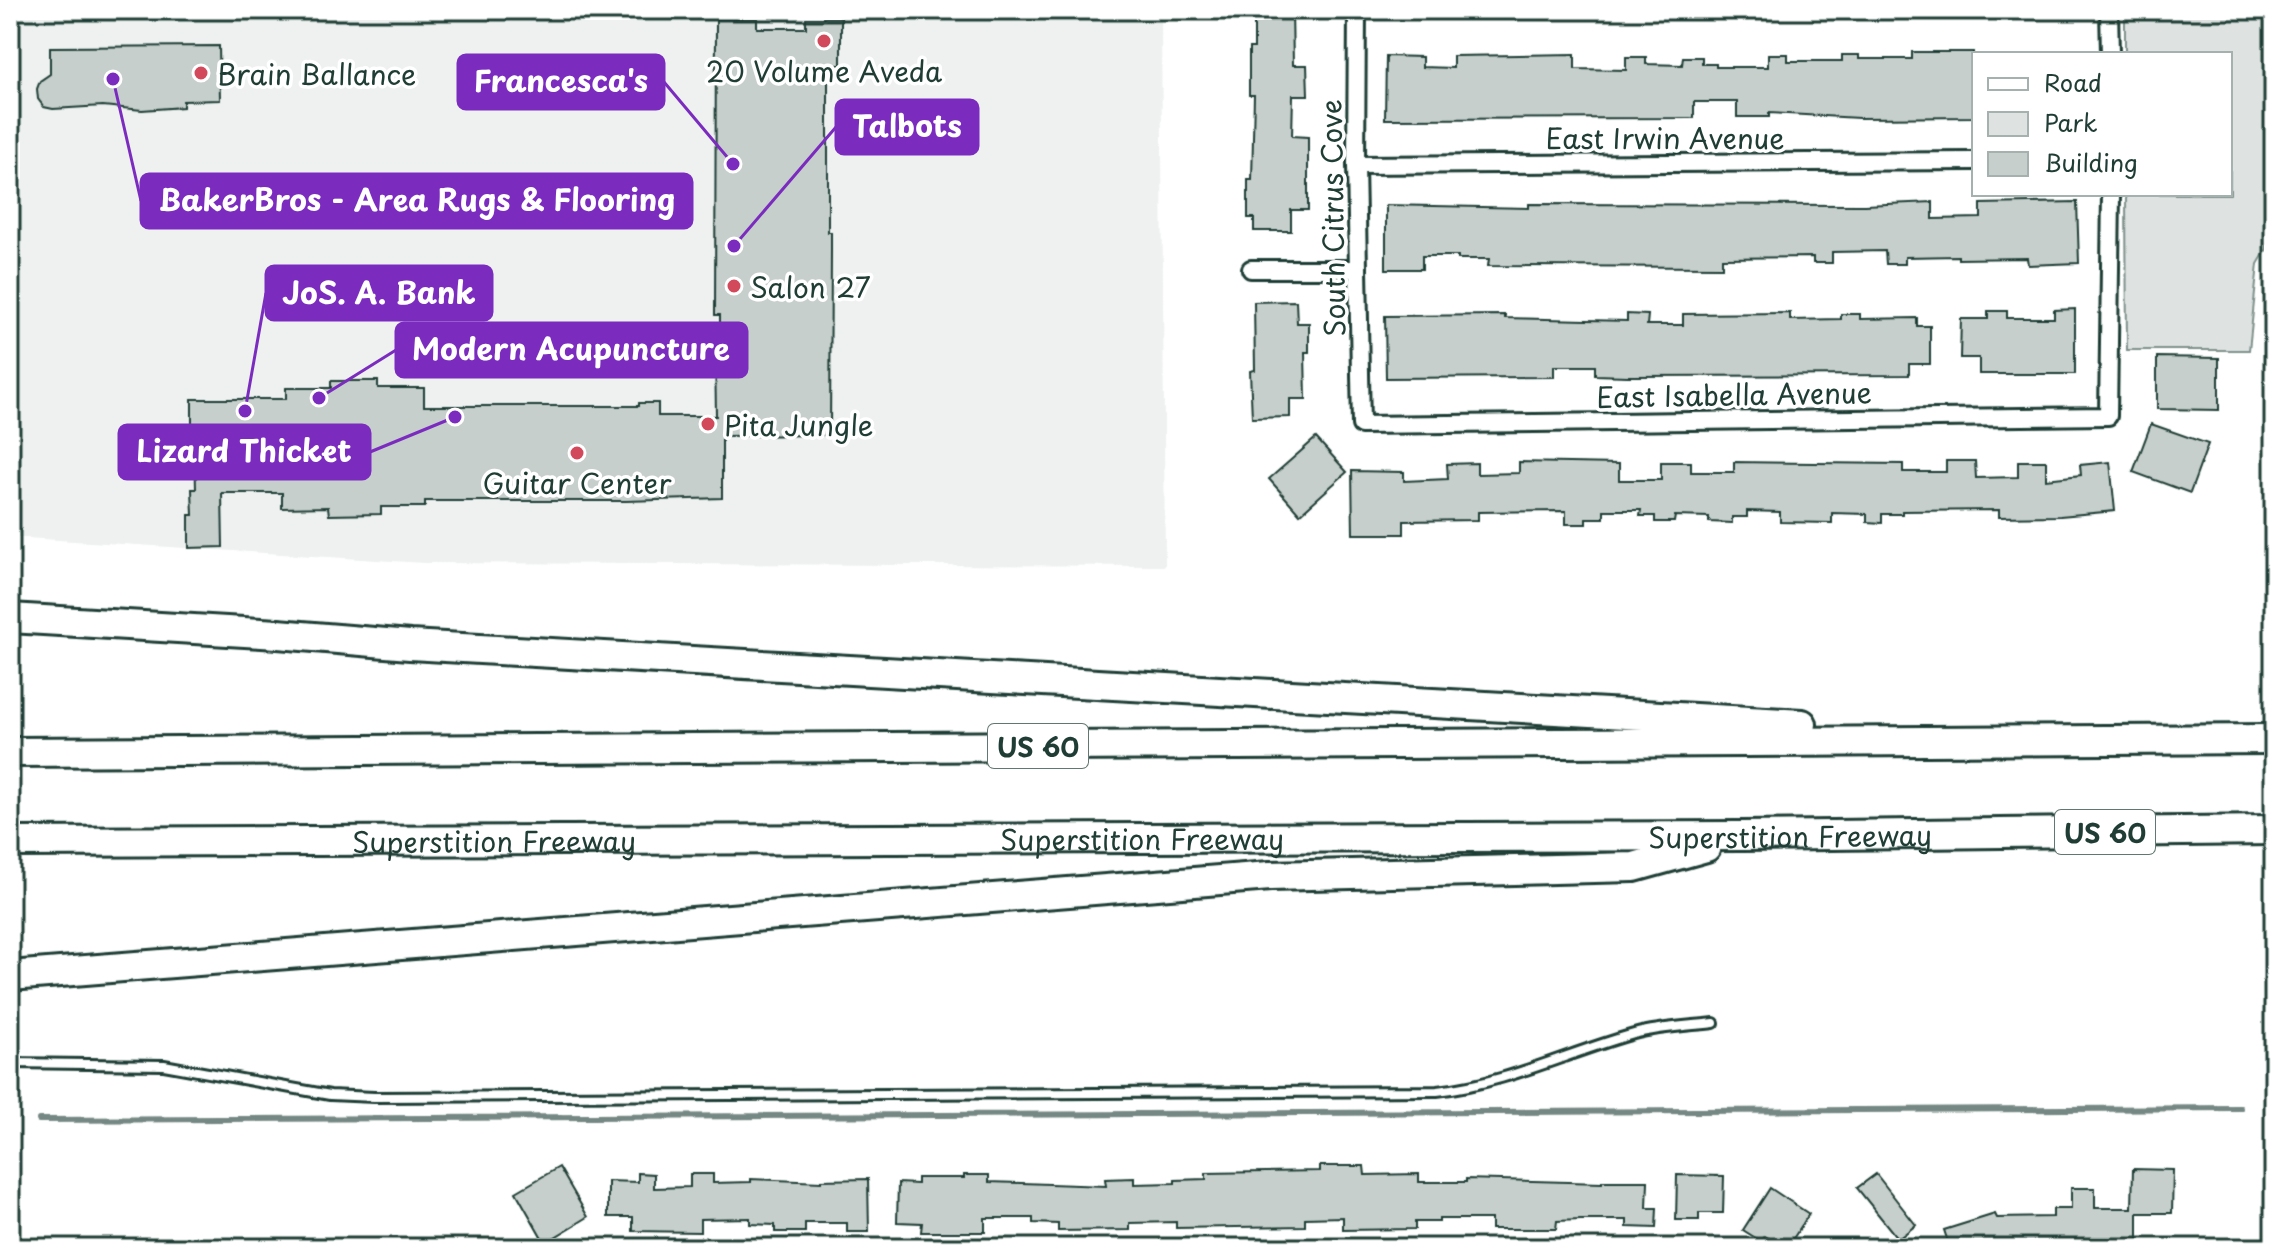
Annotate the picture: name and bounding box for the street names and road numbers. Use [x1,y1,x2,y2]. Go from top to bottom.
street label: South Citrus Cove [1308,99,1356,337]
street label: East Irwin Avenue [1546,116,1784,159]
street label: East Isabella Avenue [1596,370,1872,418]
road number: US 60 [988,724,1088,768]
road number: US 60 [2055,810,2155,854]
street label: Superstition Freeway [1648,812,1932,858]
street label: Superstition Freeway [1000,816,1284,860]
street label: Superstition Freeway [352,818,636,862]

